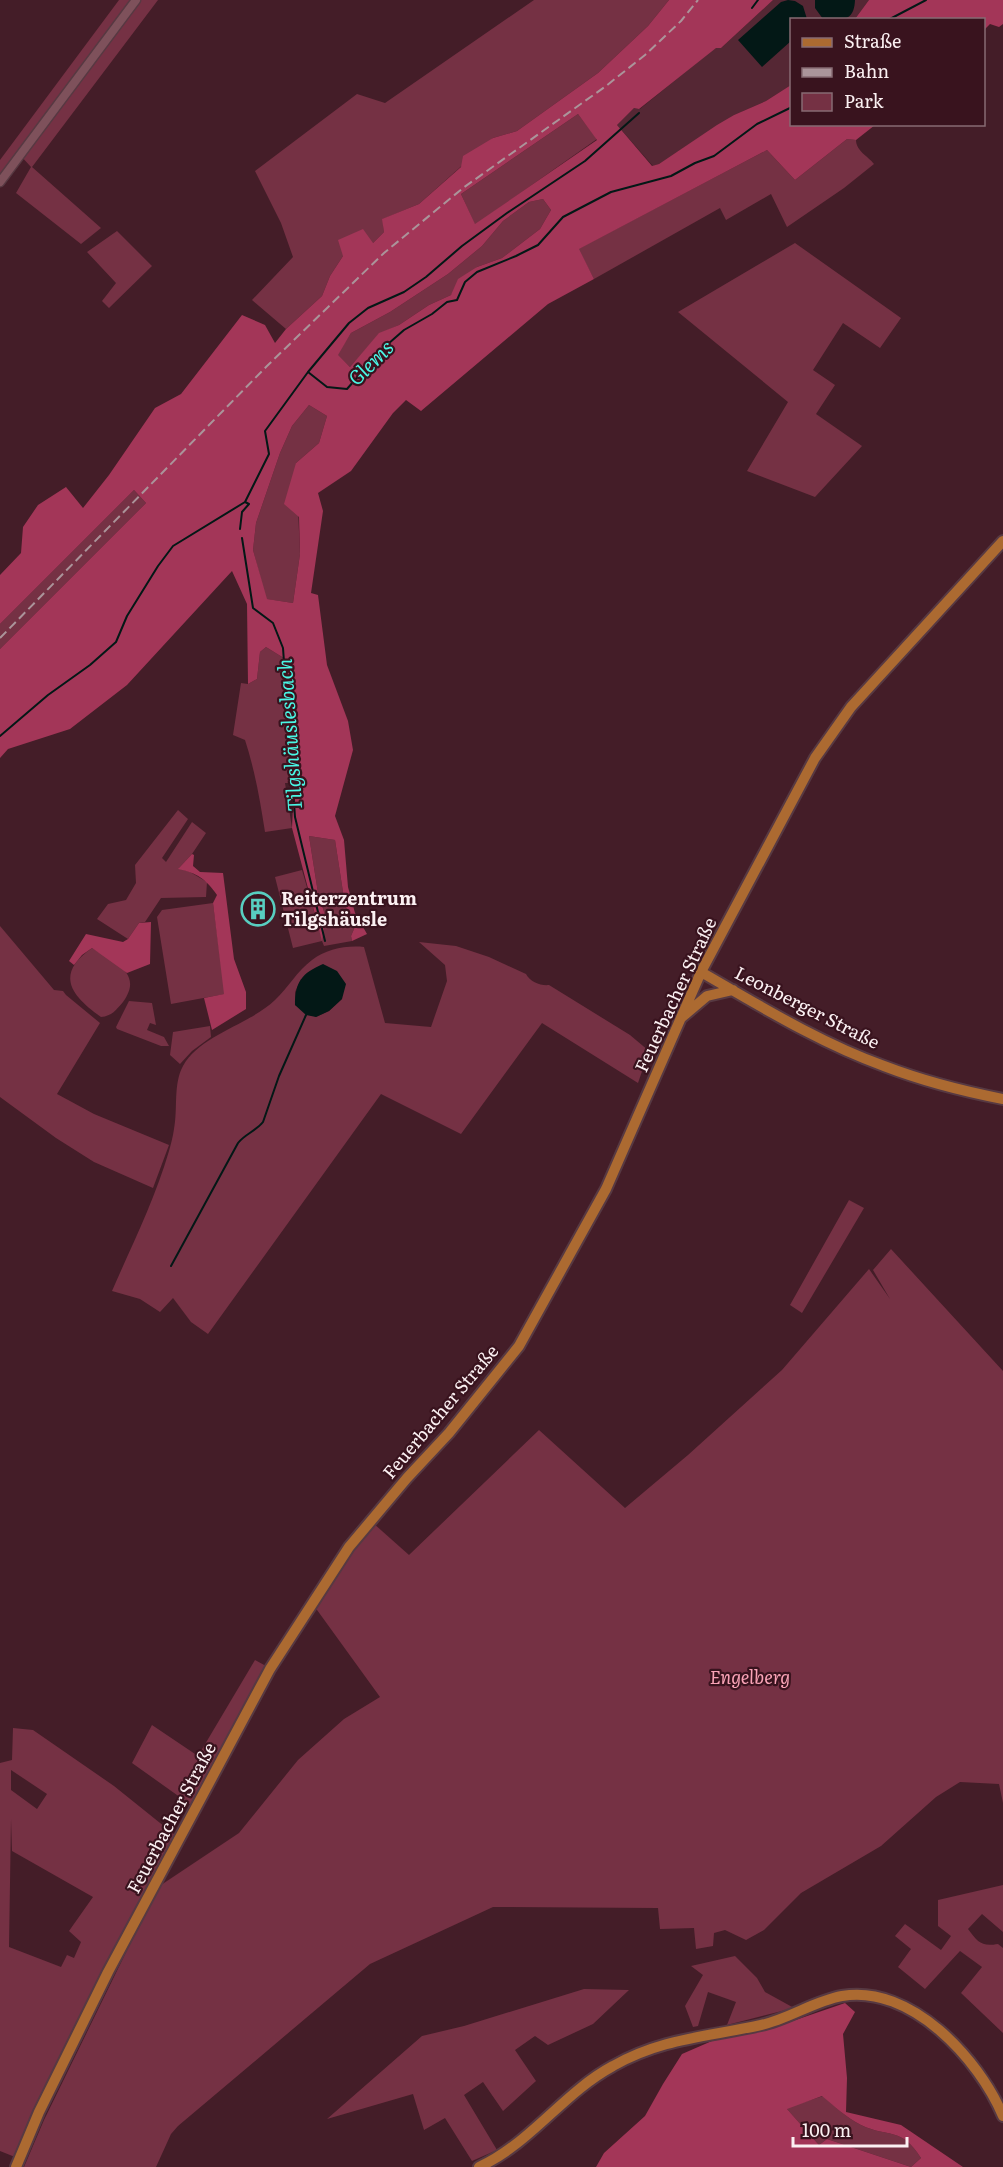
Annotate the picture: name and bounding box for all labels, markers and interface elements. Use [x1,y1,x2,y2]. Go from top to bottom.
legend [790,18,985,126]
text: Straße [844,27,901,54]
text: Bahn [844,57,889,84]
text: Park [844,87,885,114]
water label: Glems [340,332,399,391]
water label: Tilgshäuslesbach [268,658,308,812]
place label: Reiterzentrum Tilgshäusle [281,884,417,932]
building icon: Reiterzentrum Tilgshäusle [240,891,276,927]
street label: Feuerbacher Straße [627,913,722,1076]
street label: Leonberger Straße [731,958,885,1055]
street label: Feuerbacher Straße [376,1338,504,1484]
park label: Engelberg [710,1663,790,1690]
street label: Feuerbacher Straße [119,1737,222,1898]
scale bar [793,2110,907,2148]
text: 100 m [802,2116,851,2143]

